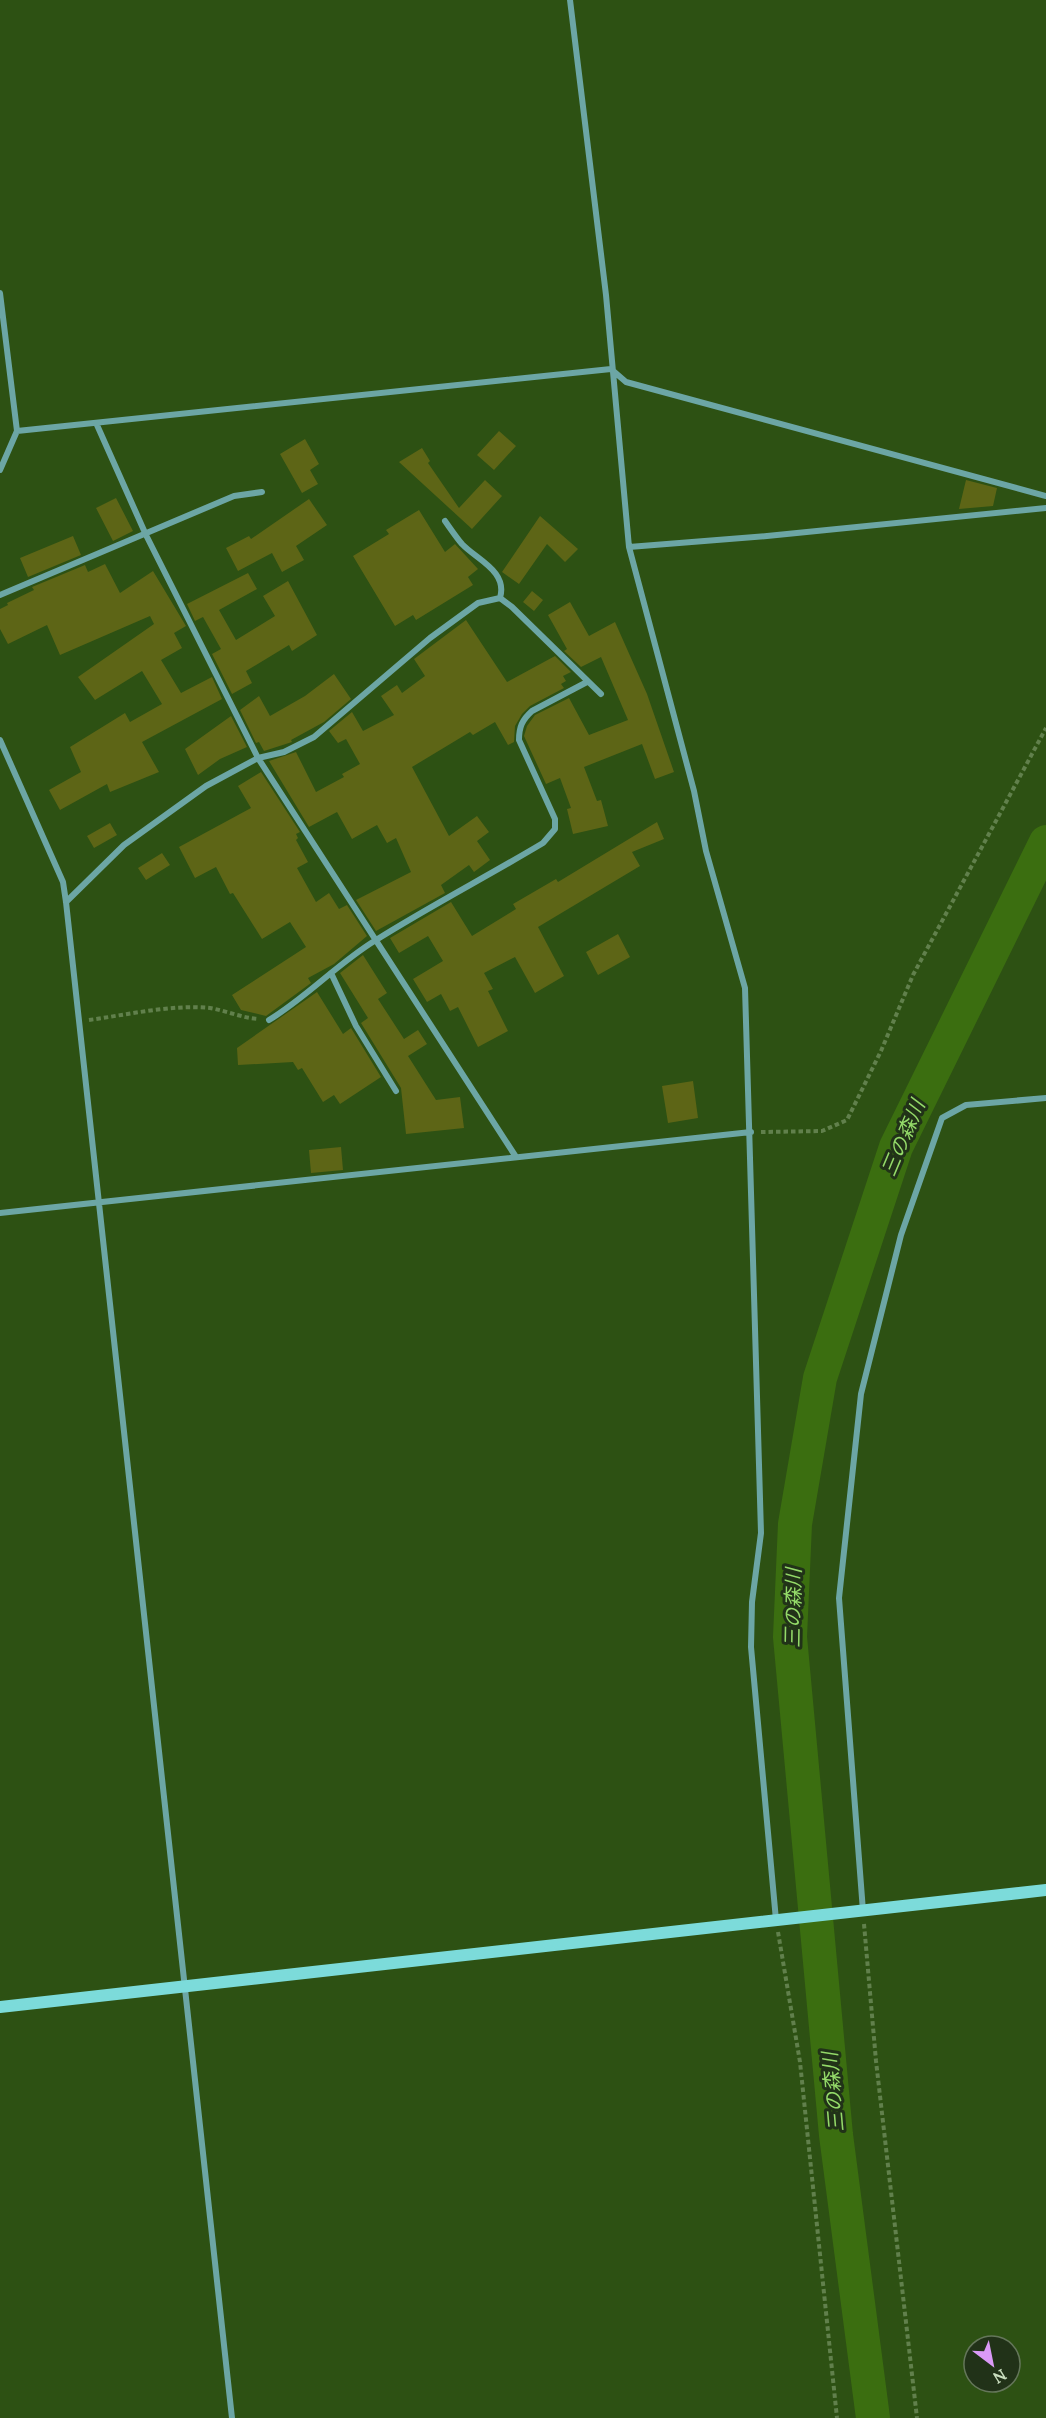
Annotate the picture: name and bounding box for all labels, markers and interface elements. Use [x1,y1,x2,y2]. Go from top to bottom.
water label: 三の森川 [875,1094,930,1180]
water label: 三の森川 [779,1566,806,1648]
water label: 三の森川 [816,2049,848,2133]
north arrow [962,2334,1022,2394]
text: N [989,2365,1010,2388]

